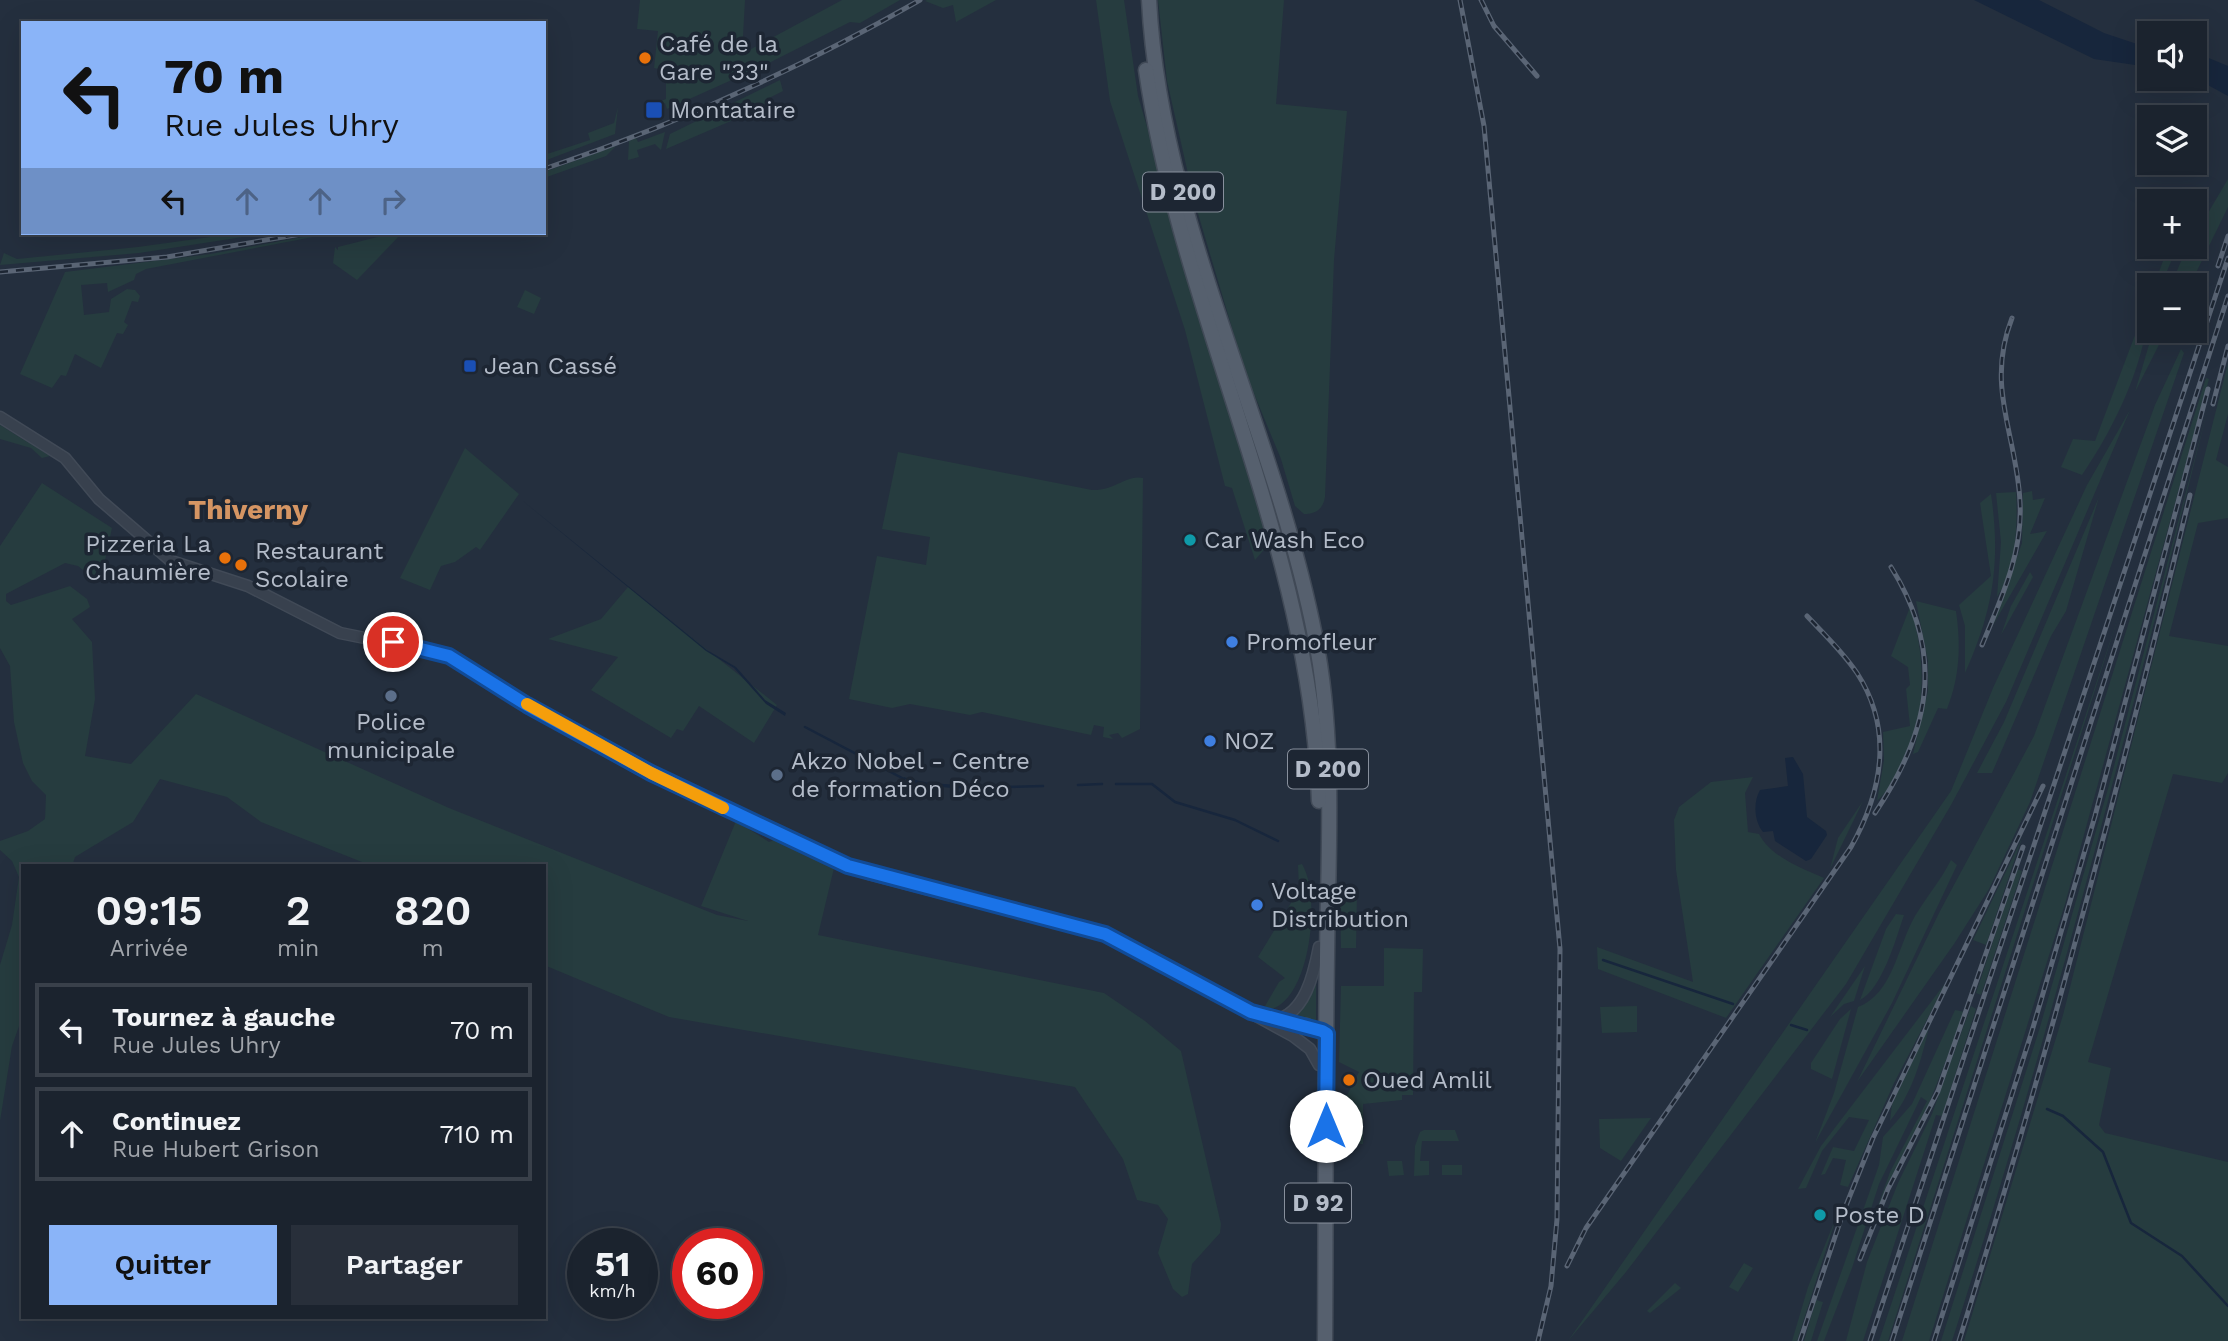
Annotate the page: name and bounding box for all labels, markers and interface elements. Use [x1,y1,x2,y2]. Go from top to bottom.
map controls [2137,21,2207,343]
button: sound [2137,21,2207,91]
place label: Café de la Gare "33" [659,30,778,86]
text: 70 m [164,47,284,105]
icon: left [49,49,140,140]
marker: Café de la Gare "33" [637,50,653,66]
place label: Montataire [670,96,796,124]
marker: Montataire [644,100,664,120]
button: layers [2137,105,2207,175]
text: Rue Jules Uhry [164,106,399,144]
road number: D 200 [1143,172,1223,211]
icon: left [155,182,193,220]
icon: ahead [228,182,266,220]
icon: ahead [301,182,339,220]
icon: right [374,182,412,220]
button: + [2137,189,2207,259]
button: − [2137,273,2207,343]
place label: Jean Cassé [484,352,617,380]
marker: Jean Cassé [462,358,478,374]
district label: Thiverny [188,493,308,526]
place label: Car Wash Eco [1204,526,1365,554]
place label: Pizzeria La Chaumière [85,530,211,586]
marker: Car Wash Eco [1182,532,1198,548]
place label: Restaurant Scolaire [255,537,383,593]
marker: Pizzeria La Chaumière [217,550,233,566]
marker: Restaurant Scolaire [233,557,249,573]
pin [363,612,423,672]
icon: arrive [374,623,412,661]
place label: Promofleur [1246,628,1377,656]
marker: Promofleur [1224,634,1240,650]
marker: Police municipale [383,688,399,704]
place label: Police municipale [327,708,455,764]
place label: NOZ [1224,727,1274,755]
marker: NOZ [1202,733,1218,749]
place label: Akzo Nobel - Centre de formation Déco [791,747,1030,803]
road number: D 200 [1288,750,1368,789]
marker: Akzo Nobel - Centre de formation Déco [769,767,785,783]
place label: Voltage Distribution [1271,877,1409,933]
text: 09:15 [95,886,203,935]
text: 2 [286,886,311,935]
text: 820 [394,886,472,935]
marker: Voltage Distribution [1249,897,1265,913]
text: Arrivée [110,935,188,962]
text: min [277,935,319,962]
text: m [422,935,444,962]
text: Tournez à gauche [112,1002,335,1032]
icon: left [53,1011,91,1049]
text: 70 m [450,1015,514,1045]
text: Rue Jules Uhry [112,1032,281,1059]
place label: Oued Amlil [1363,1066,1492,1094]
marker: Oued Amlil [1341,1072,1357,1088]
position arrow [1289,1089,1363,1163]
text: Continuez [112,1106,241,1136]
icon: ahead [53,1115,91,1153]
text: 710 m [439,1119,514,1149]
text: Rue Hubert Grison [112,1136,319,1163]
road number: D 92 [1285,1184,1351,1222]
place label: Poste D [1834,1201,1925,1229]
marker: Poste D [1812,1207,1828,1223]
button: Quitter [49,1225,277,1305]
button: Partager [291,1225,518,1305]
speed limit sign: 60 [672,1228,763,1319]
text: 51 [595,1243,630,1285]
text: km/h [589,1280,636,1301]

